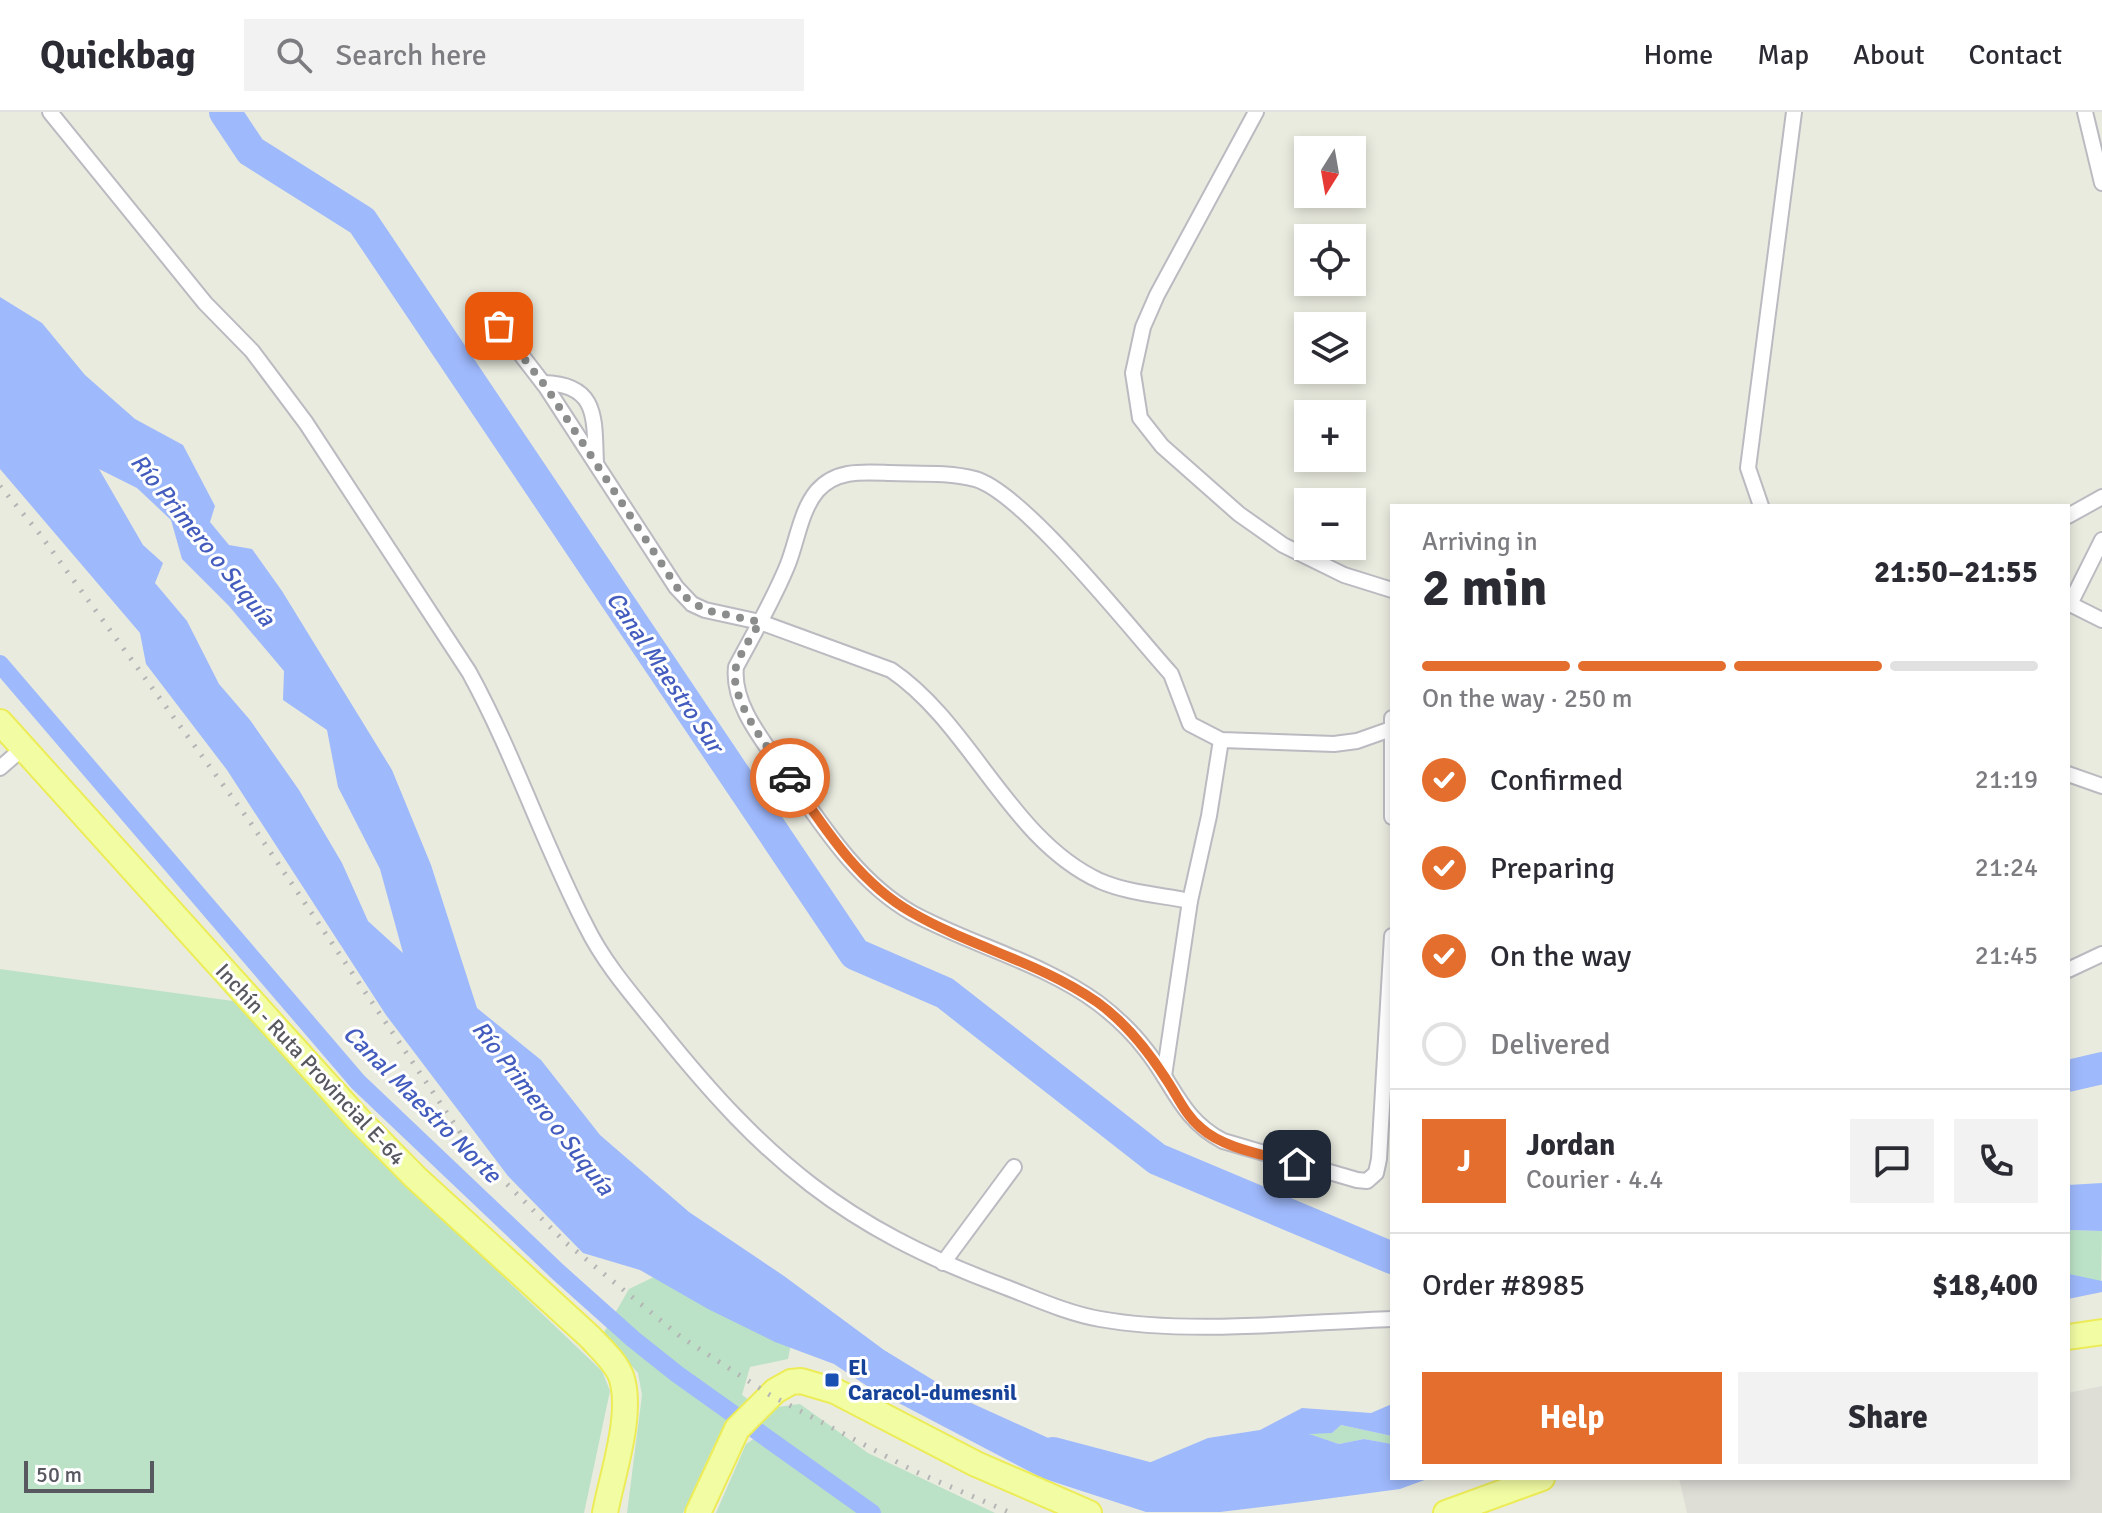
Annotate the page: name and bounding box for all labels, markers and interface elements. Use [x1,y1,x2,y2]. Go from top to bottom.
search box [244,19,804,91]
text: Quickbag [40,32,196,79]
icon: search [272,33,316,77]
text: Search here [336,37,487,74]
text: Home [1644,38,1713,72]
text: Map [1757,38,1809,72]
text: About [1853,38,1925,72]
text: Contact [1969,38,2062,72]
north arrow [1294,136,1366,208]
map controls [1294,136,1366,560]
button: locate [1294,224,1366,296]
pin [465,292,533,360]
icon: bag [477,304,521,348]
button: layers [1294,312,1366,384]
button: + [1294,400,1366,472]
water label: Río Primero o Suquía [124,448,282,633]
button: − [1294,488,1366,560]
text: Arriving in [1422,526,1538,558]
text: 21:50–21:55 [1874,554,2038,591]
text: 2 min [1422,556,1548,620]
water label: Canal Maestro Sur [600,586,732,761]
text: On the way · 250 m [1422,683,1632,715]
courier [750,738,830,818]
icon: car [768,756,812,800]
icon: check [1422,758,1466,802]
text: Confirmed [1490,762,1623,799]
text: 21:19 [1975,764,2038,796]
icon: check [1422,846,1466,890]
text: Preparing [1490,850,1615,887]
text: 21:24 [1975,852,2038,884]
icon: check [1422,934,1466,978]
text: On the way [1490,938,1631,975]
text: 21:45 [1975,940,2038,972]
street label: Inchín - Ruta Provincial E-64 [210,958,411,1171]
water label: Río Primero o Suquía [465,1015,621,1202]
water label: Canal Maestro Norte [337,1019,508,1190]
text: Delivered [1490,1026,1611,1063]
button: chat [1850,1119,1934,1203]
button: phone [1954,1119,2038,1203]
text: Jordan [1526,1127,1615,1164]
pin [1263,1130,1331,1198]
icon: home [1275,1142,1319,1186]
text: J [1457,1143,1471,1180]
text: Courier · 4.4 [1526,1164,1663,1196]
text: Order #8985 [1422,1267,1585,1304]
text: $18,400 [1932,1267,2038,1304]
place label: El Caracol-dumesnil [848,1354,1017,1406]
marker: El Caracol-dumesnil [823,1371,841,1389]
button: Help [1422,1372,1722,1464]
button: Share [1738,1372,2038,1464]
scale bar [24,1457,154,1493]
text: 50 m [36,1461,82,1488]

